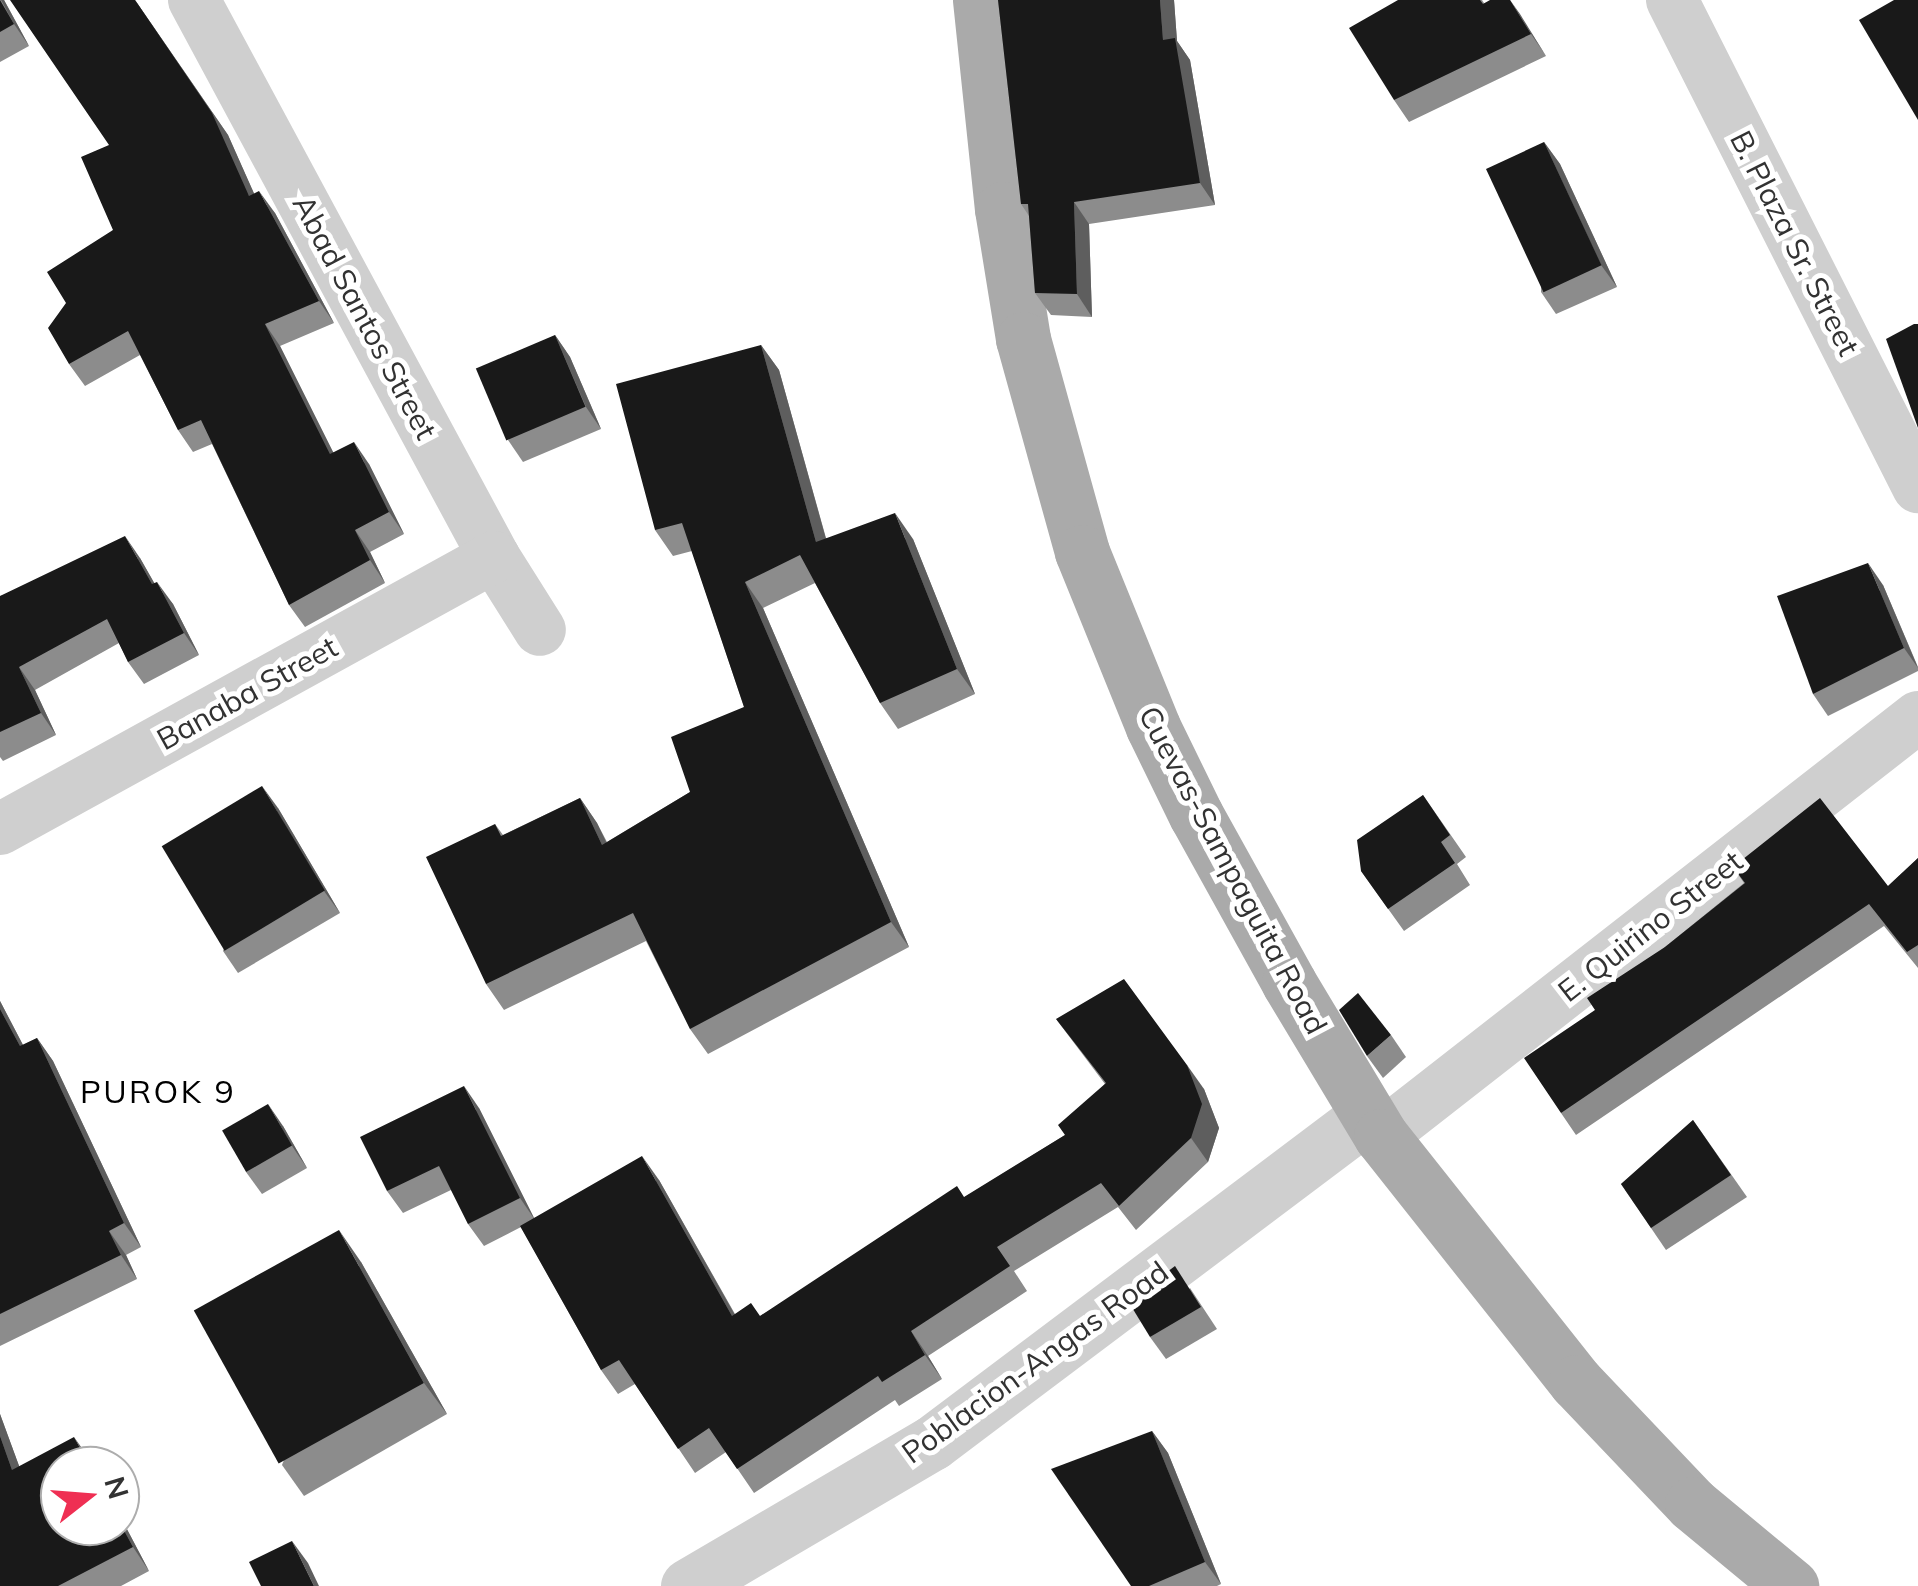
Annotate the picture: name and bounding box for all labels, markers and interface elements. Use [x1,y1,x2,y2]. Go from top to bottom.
street label: B. Plaza Sr. Street [1723,125,1867,361]
street label: Abad Santos Street [285,189,445,445]
street label: Banaba Street [150,629,344,757]
street label: Cuevas-Sampaguita Road [1131,700,1335,1040]
street label: E. Quirino Street [1551,843,1749,1009]
district label: PUROK 9 [80,1072,236,1110]
street label: Poblacion-Angas Road [895,1253,1175,1471]
north arrow [40,1446,140,1546]
text: N [97,1472,137,1503]

